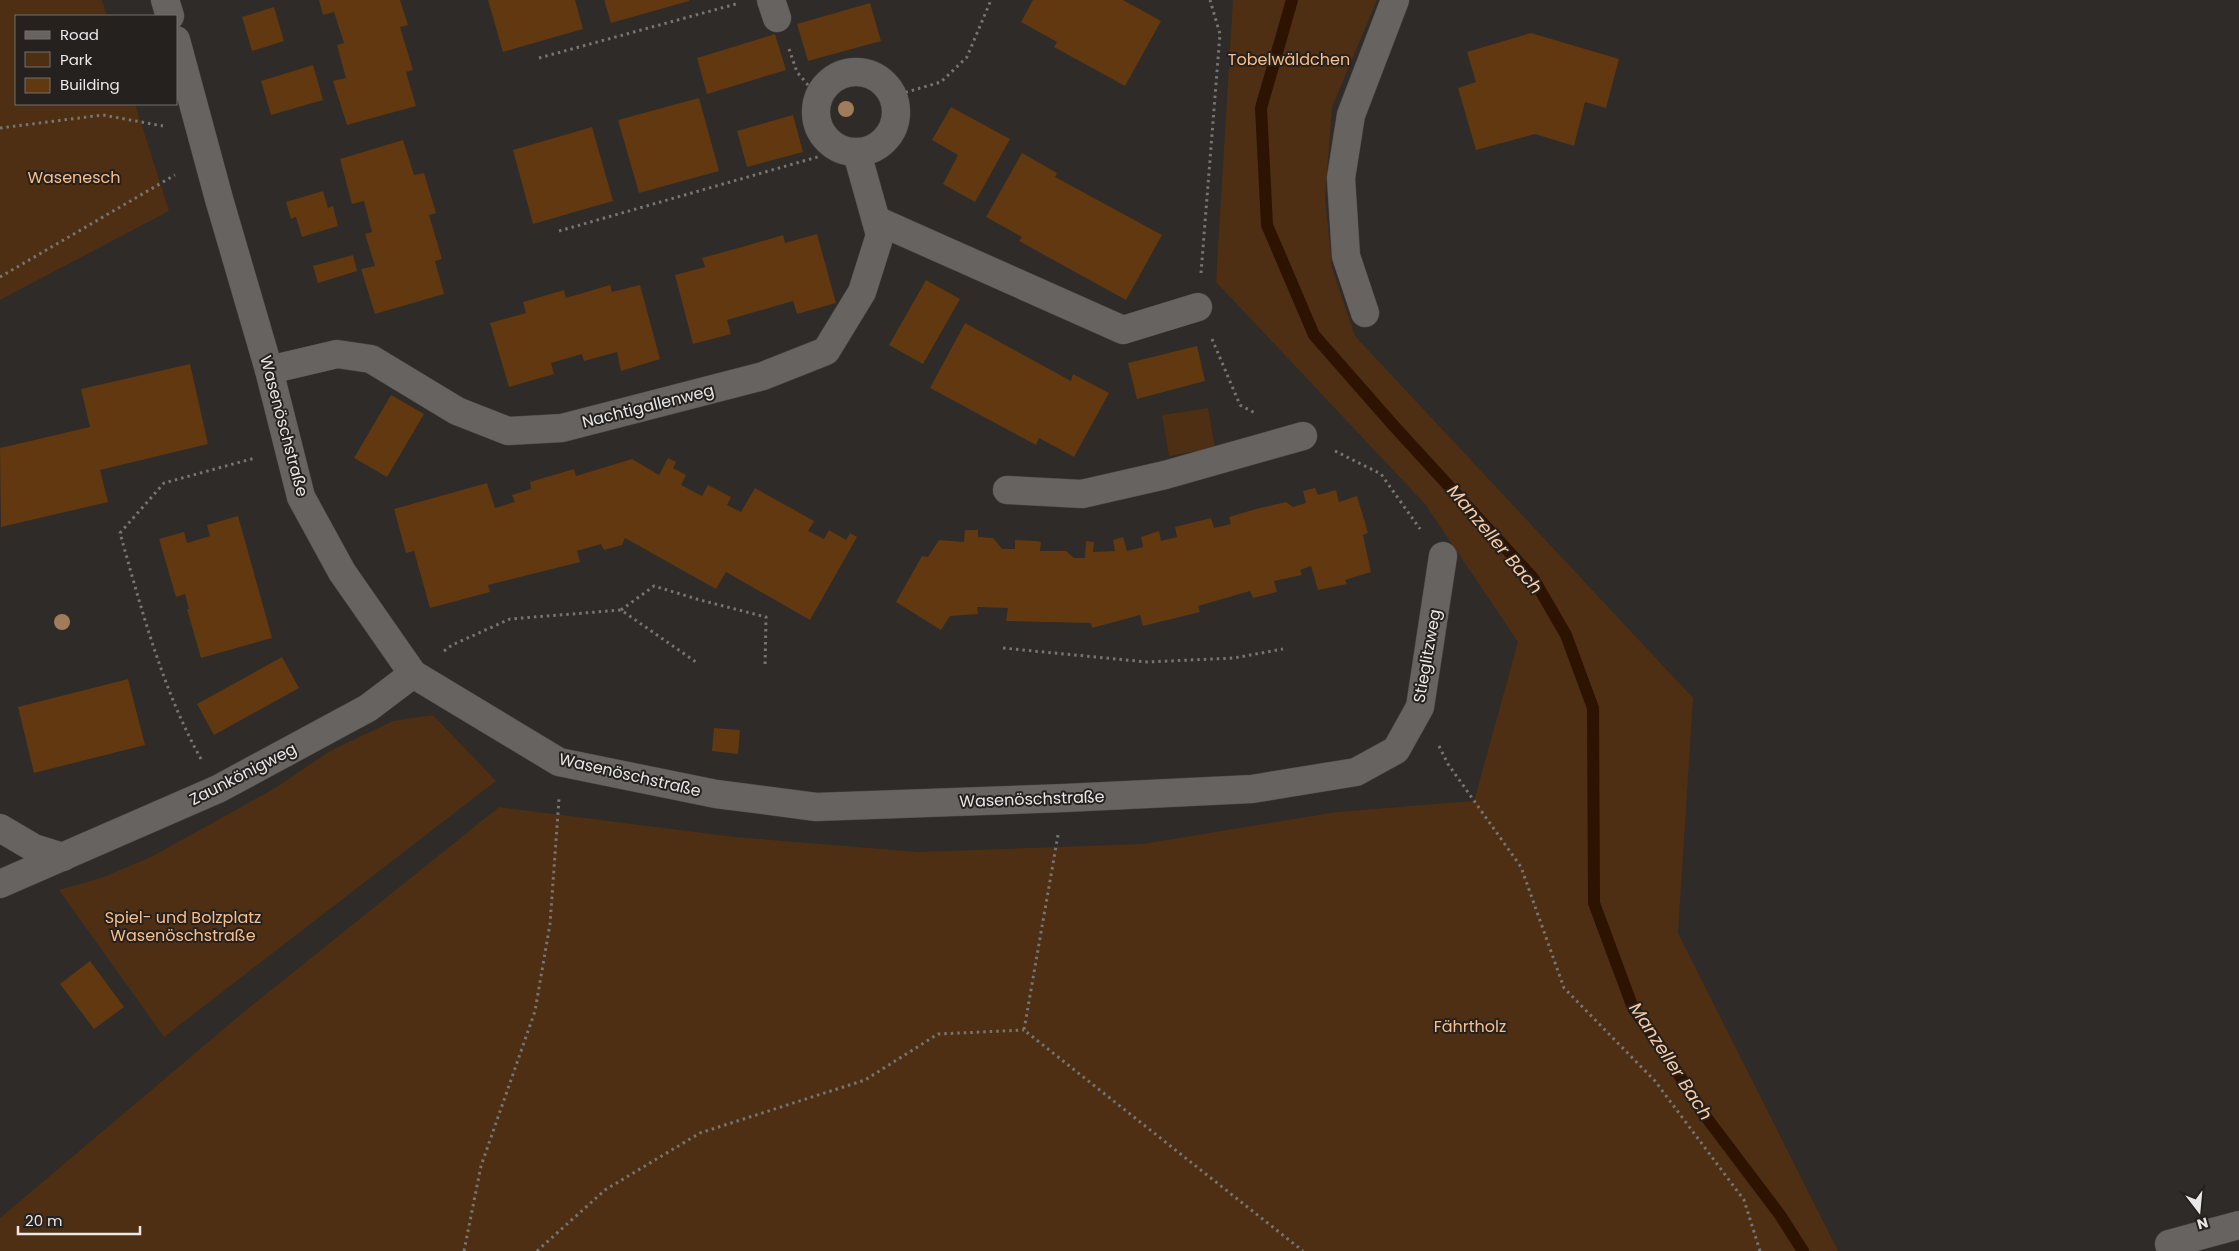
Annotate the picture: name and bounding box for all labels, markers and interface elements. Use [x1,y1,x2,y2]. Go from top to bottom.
legend [15,15,178,105]
text: Road [60,24,99,45]
park label: Tobelwäldchen [1228,48,1350,71]
text: Park [60,49,92,70]
text: Building [60,74,120,95]
park label: Wasenesch [27,166,121,189]
street label: Wasenöschstraße [254,353,314,499]
street label: Nachtigallenweg [580,378,716,434]
water label: Manzeller Bach [1442,479,1548,599]
street label: Stieglitzweg [1407,607,1447,705]
street label: Zaunkönigweg [186,737,300,811]
street label: Wasenöschstraße [557,747,703,803]
street label: Wasenöschstraße [959,785,1105,813]
park label: Spiel- und Bolzplatz Wasenöschstraße [105,906,261,947]
water label: Manzeller Bach [1623,997,1719,1125]
park label: Fährtholz [1434,1015,1506,1038]
north arrow [2174,1186,2224,1236]
scale bar [18,1204,140,1236]
text: 20 m [25,1210,63,1231]
text: N [2195,1212,2210,1235]

